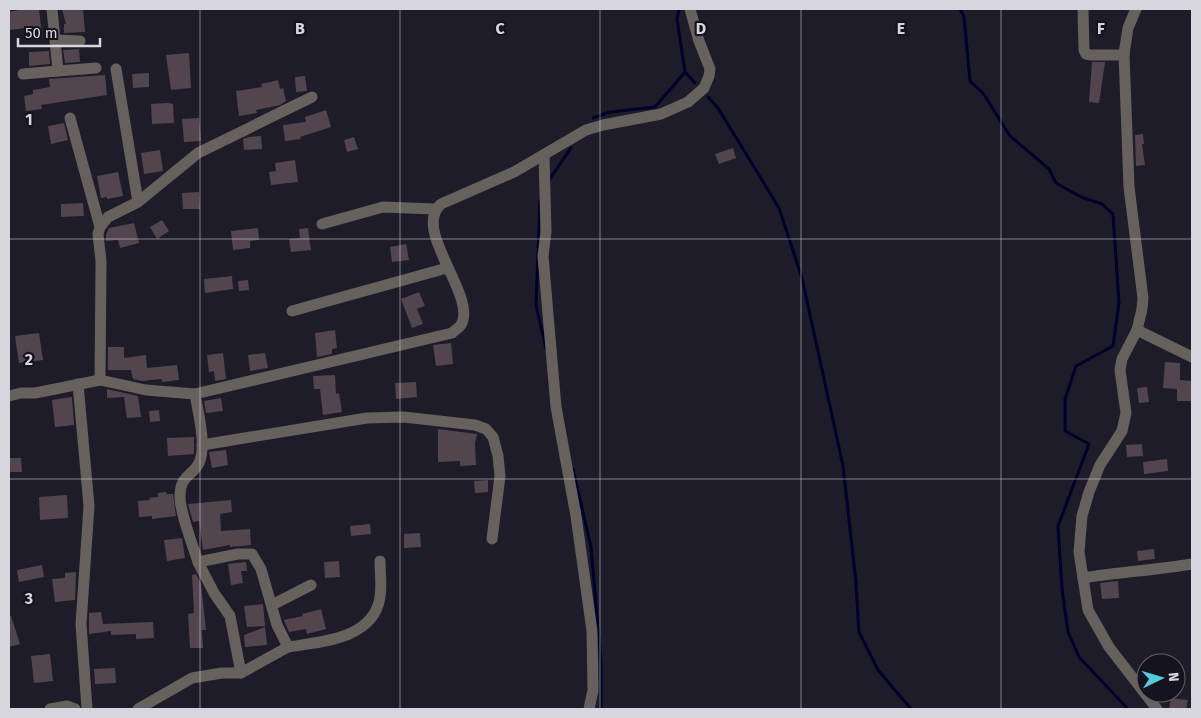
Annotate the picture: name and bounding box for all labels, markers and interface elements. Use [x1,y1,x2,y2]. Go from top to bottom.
scale bar [18,15,100,47]
text: B [295,19,305,38]
text: C [495,19,505,38]
text: D [696,19,706,38]
text: E [897,19,905,38]
text: F [1097,19,1105,38]
text: 50 m [25,24,58,42]
text: 1 [25,110,33,129]
text: 2 [25,350,33,369]
text: 3 [24,589,33,608]
north arrow [1136,653,1186,703]
text: N [1165,672,1182,682]

